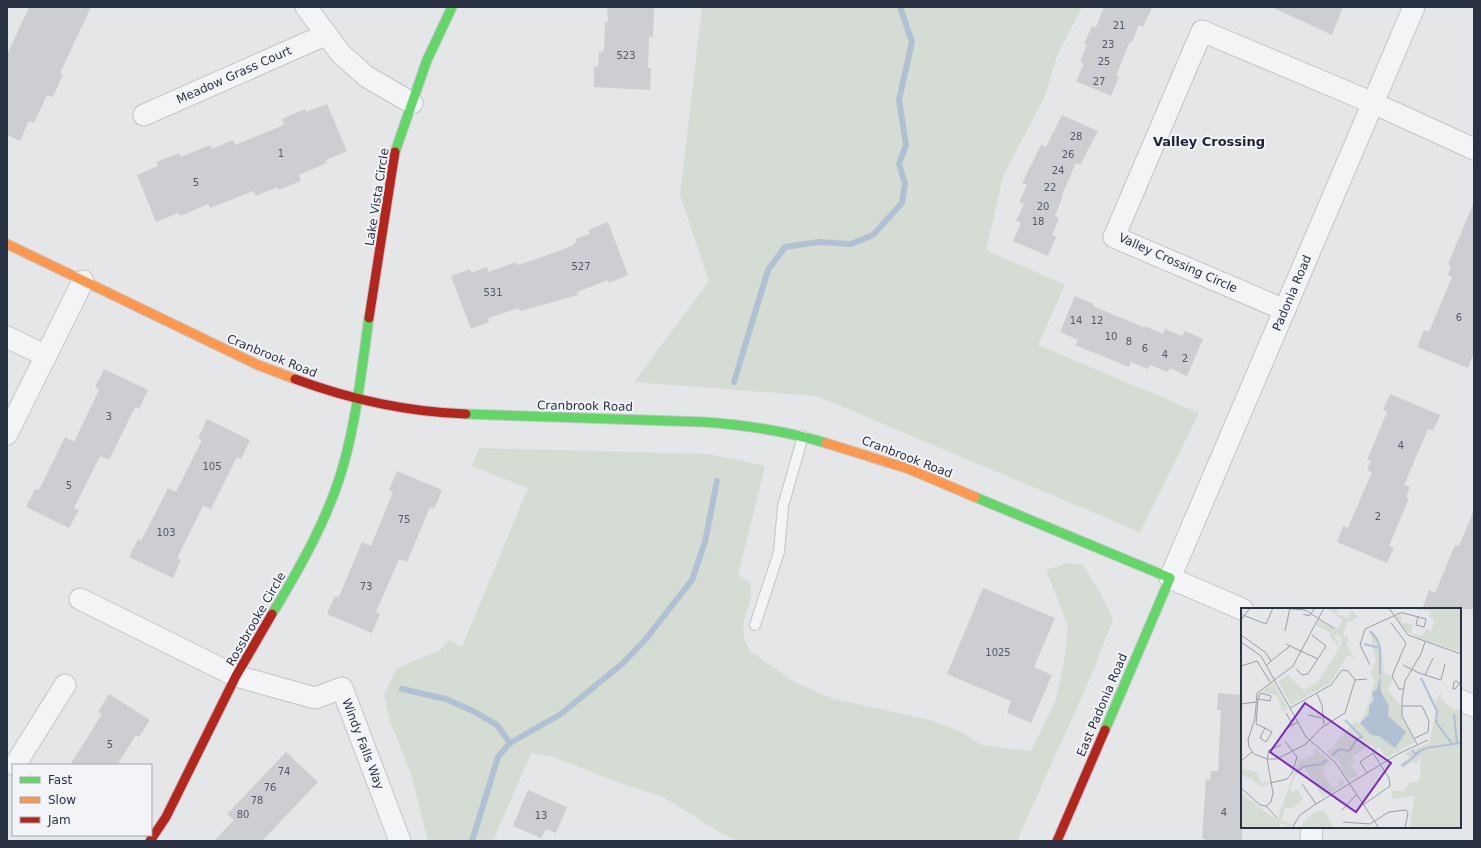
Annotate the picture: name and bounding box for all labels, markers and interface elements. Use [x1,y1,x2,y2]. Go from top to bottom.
house number: 21 [1113,20,1125,31]
house number: 23 [1102,39,1114,50]
street label: Meadow Grass Court [174,43,294,107]
house number: 523 [616,50,636,61]
house number: 25 [1098,56,1110,67]
house number: 27 [1093,76,1105,87]
house number: 28 [1070,131,1082,142]
district label: Valley Crossing [1153,134,1265,149]
street label: Lake Vista Circle [362,147,392,247]
house number: 1 [278,148,284,159]
house number: 26 [1062,149,1074,160]
house number: 24 [1052,165,1064,176]
house number: 5 [193,177,199,188]
house number: 22 [1044,182,1056,193]
house number: 20 [1037,201,1049,212]
house number: 18 [1032,216,1044,227]
street label: Valley Crossing Circle [1116,230,1240,296]
street label: Padonia Road [1270,253,1314,333]
house number: 527 [571,261,591,272]
house number: 531 [483,287,503,298]
house number: 6 [1456,312,1462,323]
house number: 14 [1070,315,1082,326]
house number: 12 [1091,315,1103,326]
house number: 10 [1105,331,1117,342]
street label: Cranbrook Road [225,332,319,380]
house number: 8 [1126,336,1132,347]
house number: 6 [1142,343,1148,354]
house number: 4 [1162,349,1168,360]
house number: 2 [1182,353,1188,364]
street label: Cranbrook Road [537,398,633,414]
house number: 3 [106,411,112,422]
street label: Cranbrook Road [860,433,954,481]
house number: 4 [1398,440,1404,451]
house number: 105 [202,461,222,472]
house number: 5 [66,480,72,491]
house number: 2 [1375,511,1381,522]
house number: 75 [398,514,410,525]
house number: 103 [156,527,176,538]
street label: Rossbrooke Circle [223,570,289,668]
house number: 73 [360,581,372,592]
inset map [1241,608,1461,828]
house number: 1025 [985,647,1011,658]
street label: East Padonia Road [1074,651,1130,759]
street label: Windy Falls Way [339,696,387,792]
house number: 5 [107,739,113,750]
legend [12,764,152,836]
house number: 74 [278,766,290,777]
text: Fast [48,773,72,787]
house number: 76 [264,782,276,793]
text: Slow [48,793,76,807]
house number: 78 [251,795,263,806]
house number: 4 [1221,807,1227,818]
house number: 80 [237,809,249,820]
house number: 13 [535,810,547,821]
text: Jam [47,813,71,827]

